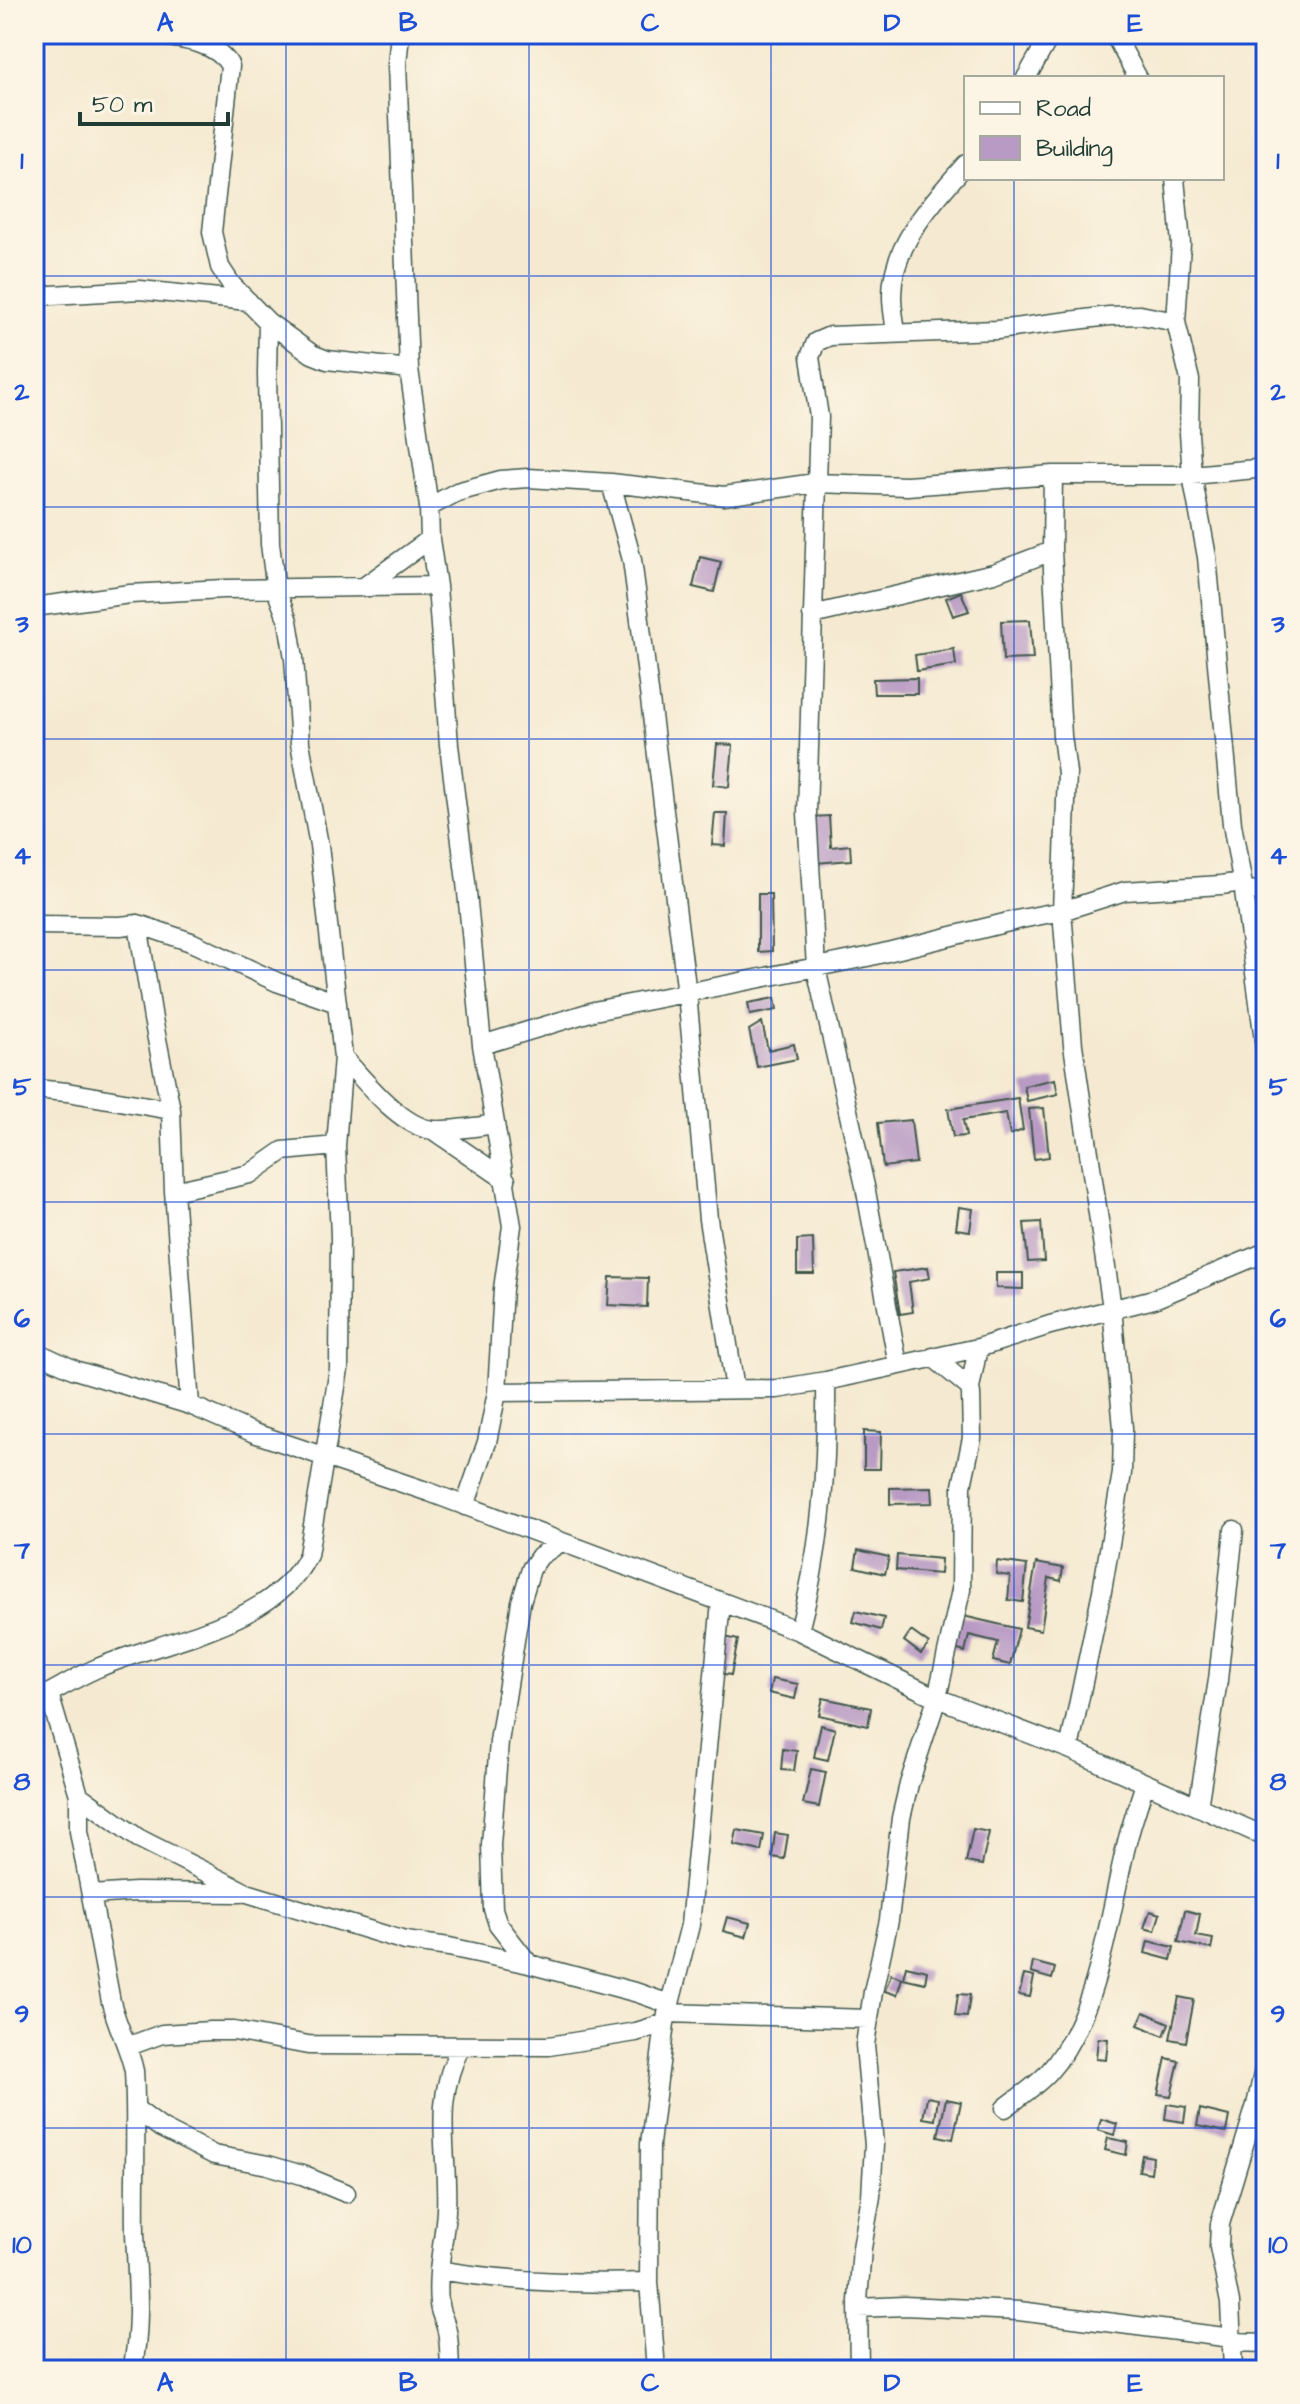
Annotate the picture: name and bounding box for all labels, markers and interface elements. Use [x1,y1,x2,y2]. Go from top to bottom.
text: A [157,5,174,41]
text: B [399,5,418,41]
text: C [641,5,660,41]
text: D [884,5,901,41]
text: E [1127,5,1143,41]
scale bar [80,76,228,126]
legend [964,76,1224,180]
text: 50 m [92,88,153,122]
text: Road [1036,92,1091,126]
text: Building [1036,132,1113,167]
text: 1 [20,143,24,179]
text: 1 [1276,143,1280,179]
text: 2 [14,374,30,410]
text: 2 [1270,374,1286,410]
text: 3 [14,606,29,642]
text: 3 [1270,606,1285,642]
text: 4 [13,838,31,874]
text: 4 [1269,838,1287,874]
text: 5 [13,1069,32,1105]
text: 5 [1269,1069,1288,1105]
text: 6 [14,1301,31,1337]
text: 6 [1270,1301,1287,1337]
text: 7 [13,1532,30,1568]
text: 7 [1269,1532,1286,1568]
text: 8 [14,1764,31,1800]
text: 8 [1270,1764,1287,1800]
text: 9 [15,1996,29,2032]
text: 9 [1271,1996,1285,2032]
text: 10 [12,2227,32,2263]
text: 10 [1268,2227,1288,2263]
text: A [157,2365,174,2401]
text: B [399,2365,418,2401]
text: C [641,2365,660,2401]
text: D [884,2365,901,2401]
text: E [1127,2365,1143,2401]

